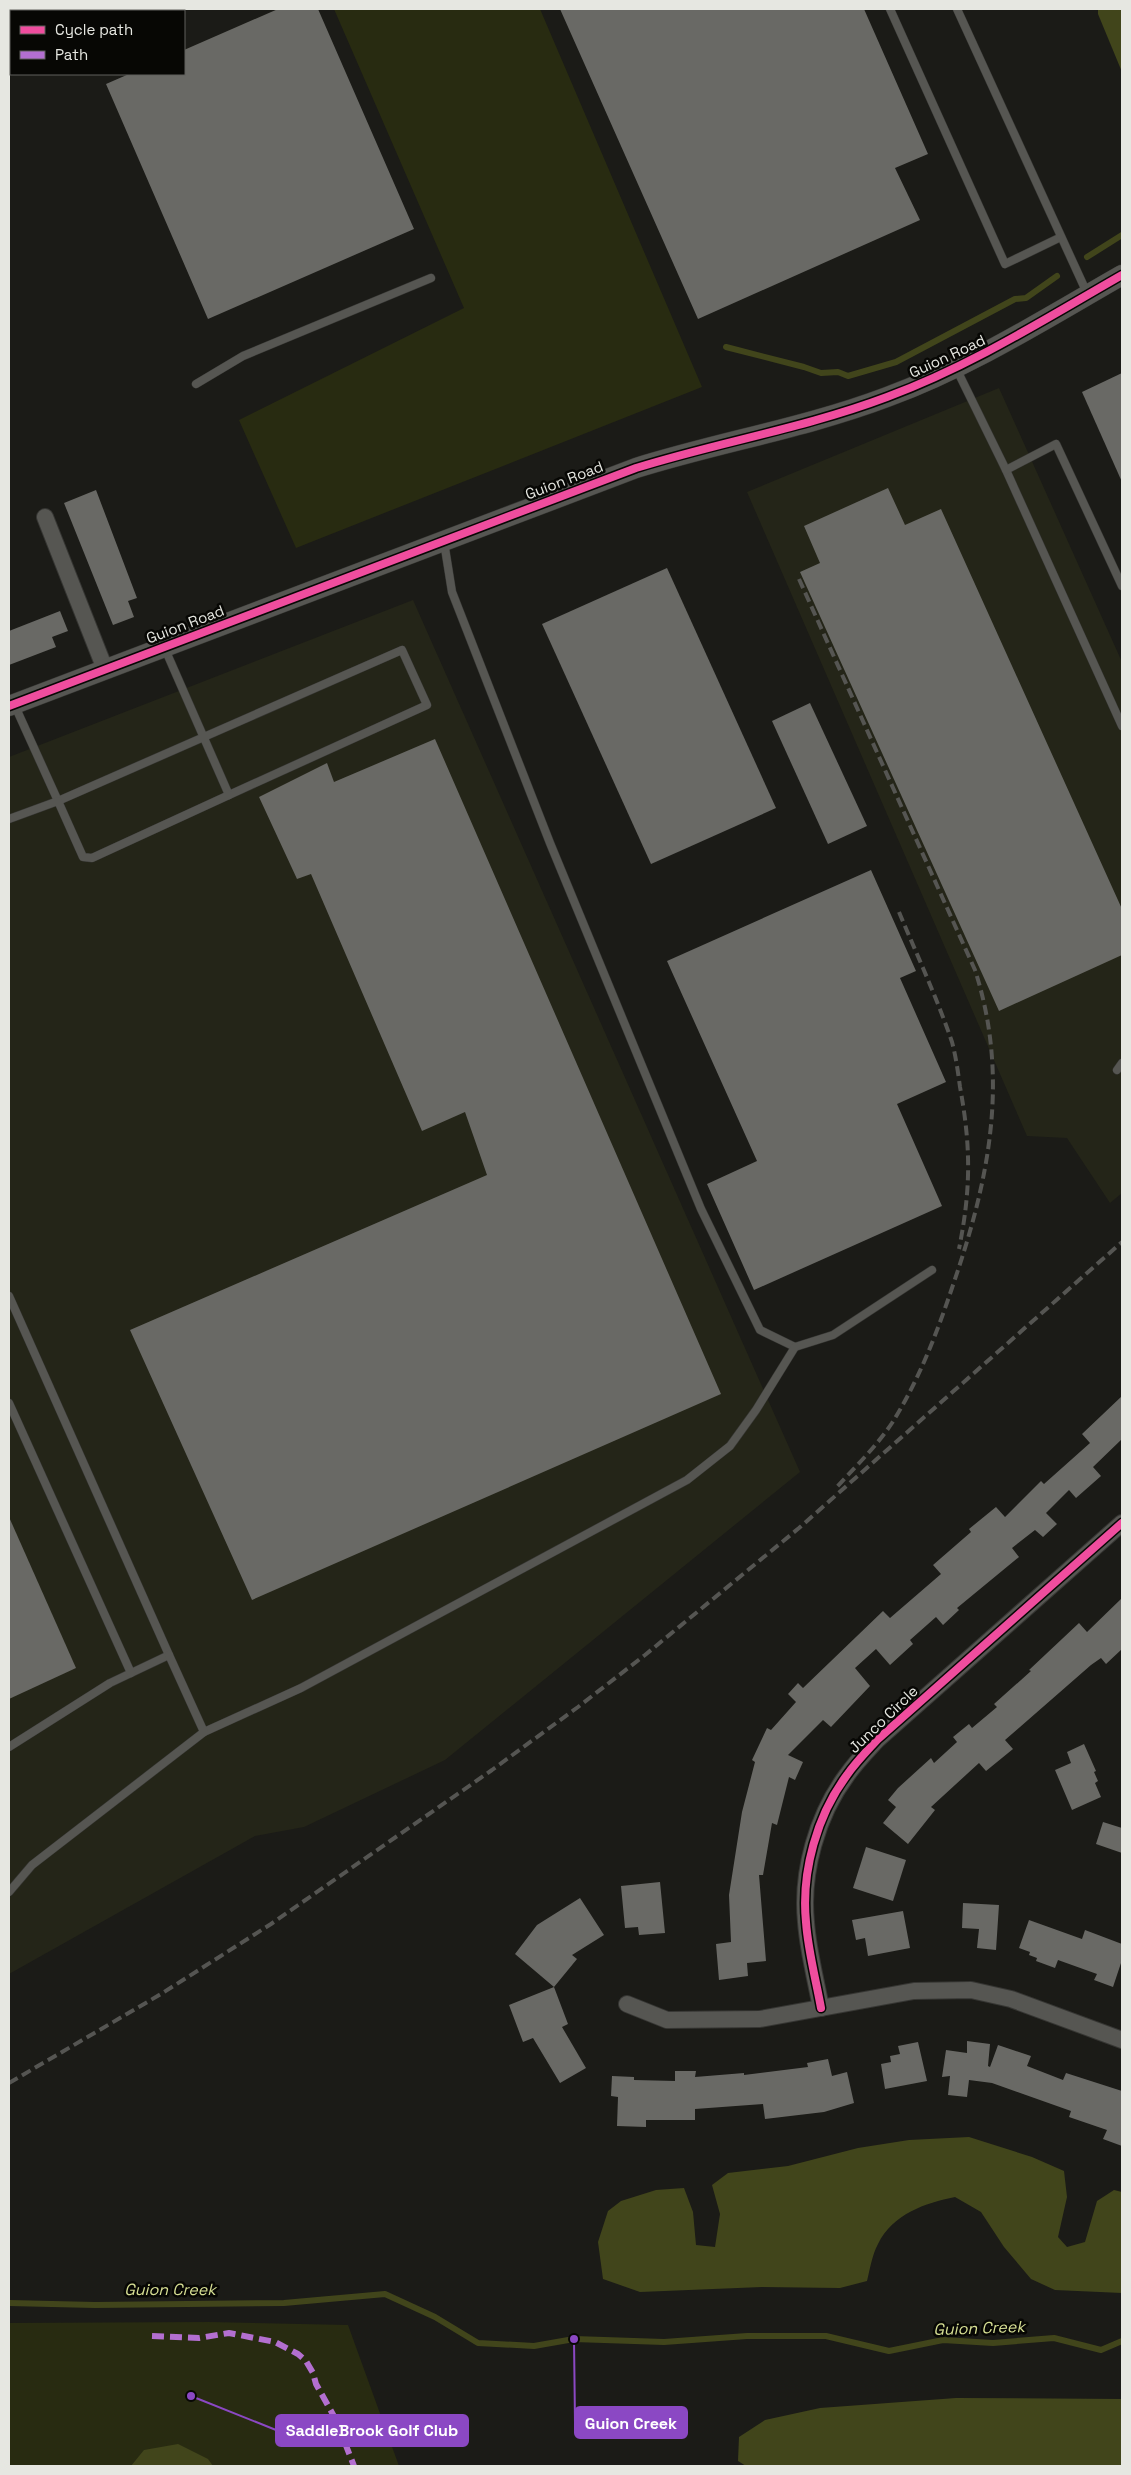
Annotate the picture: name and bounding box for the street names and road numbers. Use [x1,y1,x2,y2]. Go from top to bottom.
street label: Guion Road [906,330,988,382]
street label: Guion Road [522,456,606,504]
street label: Guion Road [143,600,227,648]
street label: Junco Circle [844,1681,922,1757]

